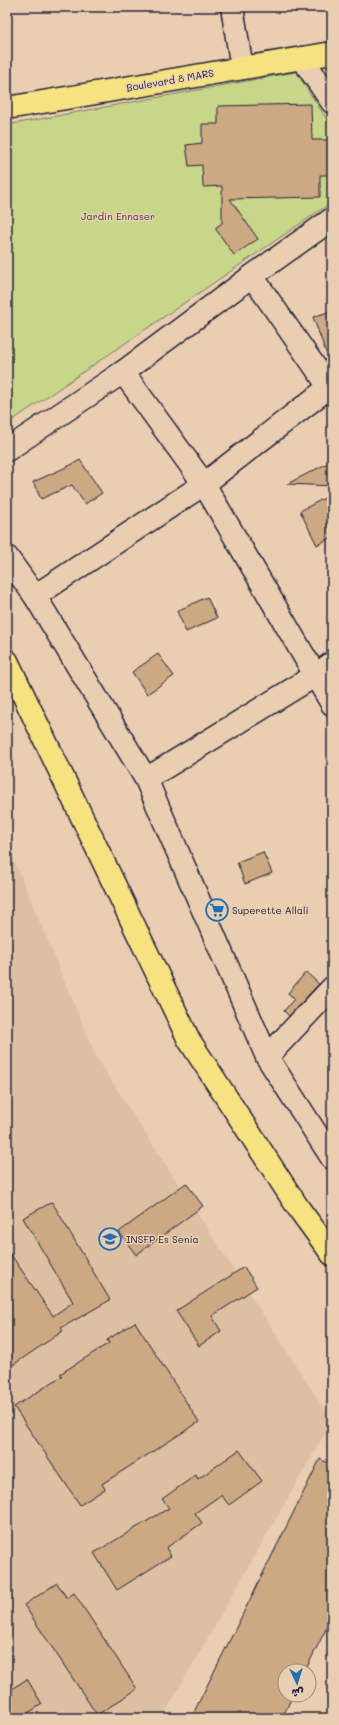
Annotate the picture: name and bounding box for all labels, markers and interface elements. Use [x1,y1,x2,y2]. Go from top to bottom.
street label: Boulevard 8 MARS [125,65,215,95]
park label: Jardin Ennaser [81,209,155,223]
supermarket icon: Superette Allali [204,897,230,923]
place label: Superette Allali [232,903,309,917]
school or university icon: INSFP Es Senia [97,1226,123,1252]
place label: INSFP Es Senia [126,1232,199,1246]
north arrow [277,1663,317,1703]
text: ش [291,1686,304,1701]

